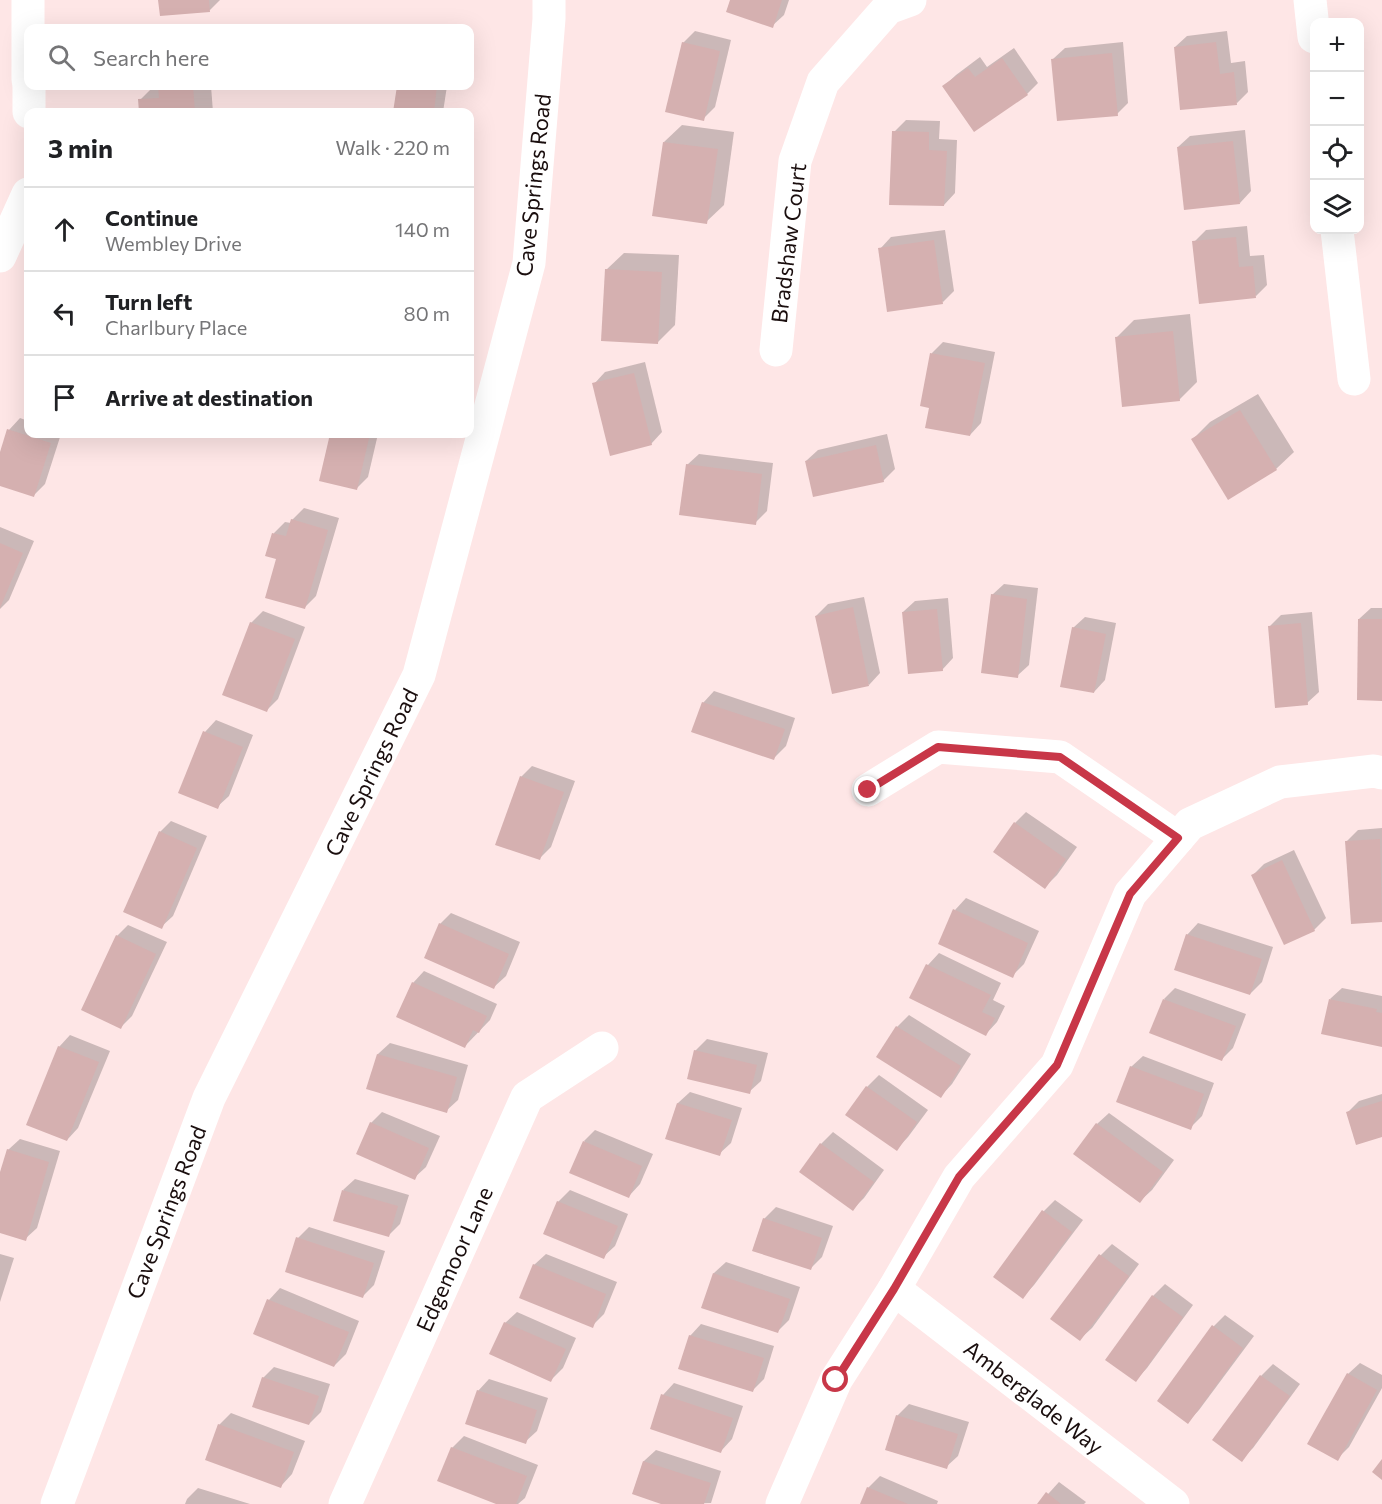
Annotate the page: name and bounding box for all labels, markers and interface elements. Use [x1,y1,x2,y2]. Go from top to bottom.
map controls [1310,18,1364,234]
button: + [1310,18,1364,72]
search box [24,24,474,90]
icon: search [45,41,78,74]
text: Search here [93,44,209,71]
button: − [1310,72,1364,126]
street label: Cave Springs Road [510,92,556,278]
button: locate [1310,126,1364,180]
text: 3 min [48,132,113,163]
text: Walk · 220 m [335,135,450,159]
street label: Bradshaw Court [765,161,811,325]
button: layers [1310,180,1364,234]
text: Continue [105,204,198,231]
icon: ahead [48,213,81,246]
text: 140 m [395,217,450,241]
text: Wembley Drive [105,231,242,255]
text: Turn left [105,288,192,315]
icon: left [48,297,81,330]
text: 80 m [404,301,450,325]
text: Charlbury Place [105,315,247,339]
icon: arrive [48,381,81,414]
text: Arrive at destination [105,384,313,411]
street label: Cave Springs Road [319,684,423,860]
route end [854,776,880,802]
street label: Cave Springs Road [121,1121,211,1303]
street label: Edgemoor Lane [410,1182,498,1336]
street label: Amberglade Way [959,1334,1109,1460]
route start [822,1366,848,1392]

